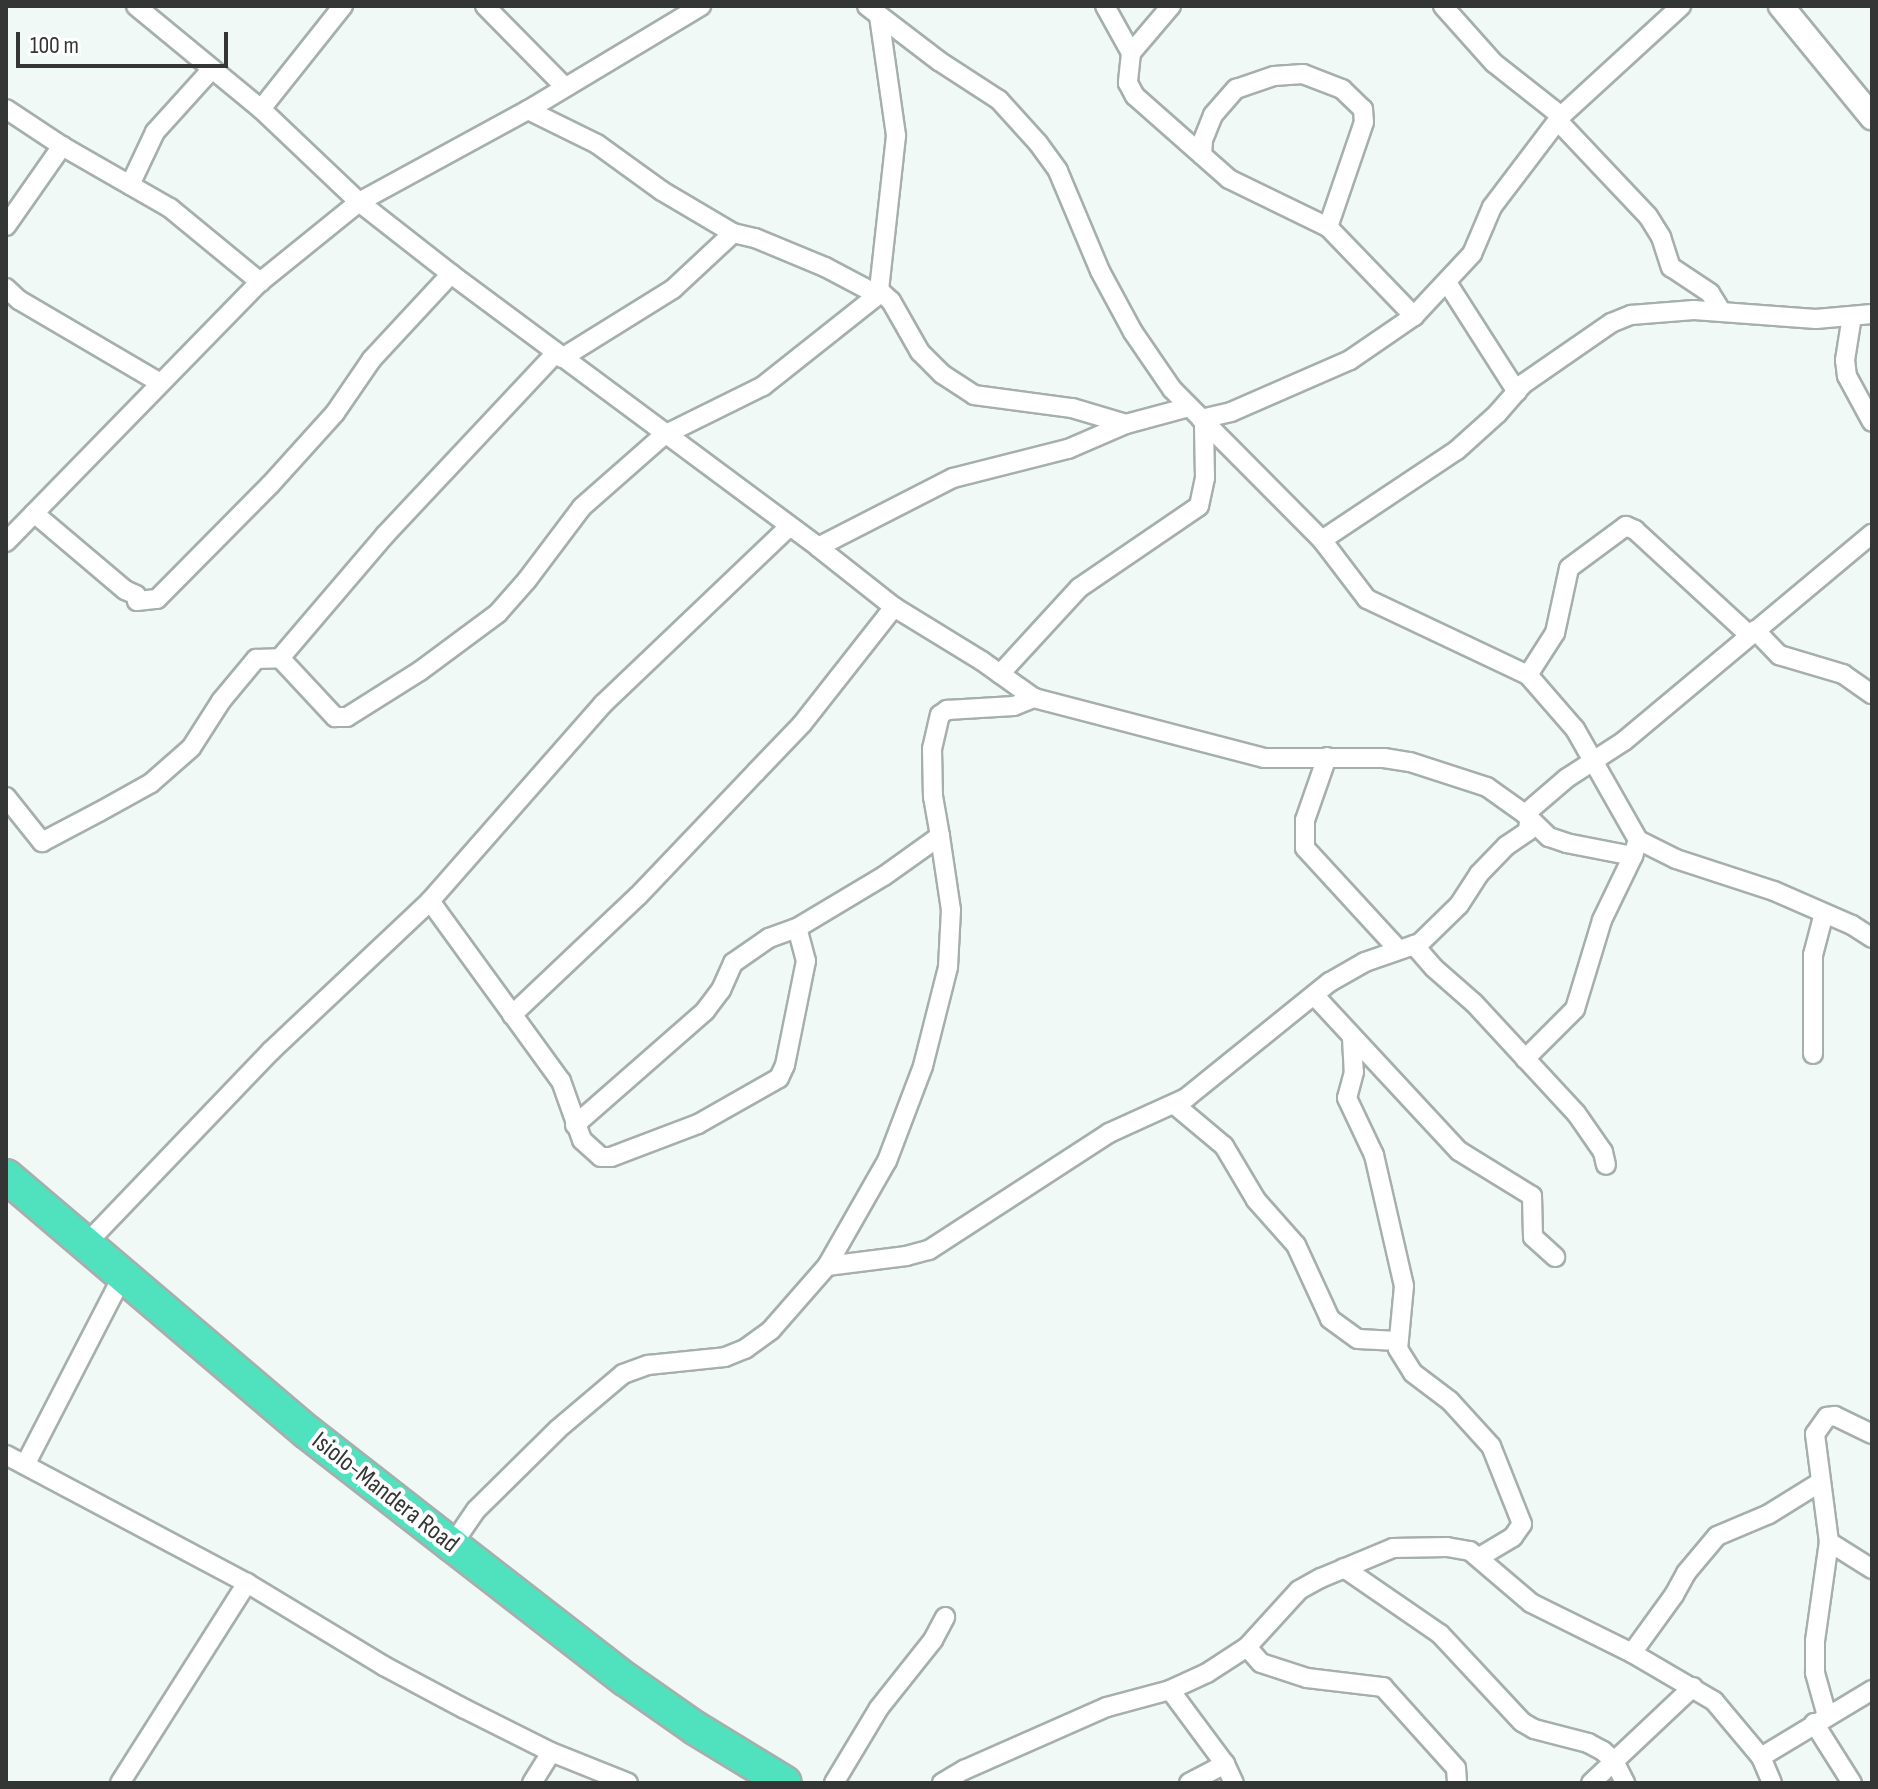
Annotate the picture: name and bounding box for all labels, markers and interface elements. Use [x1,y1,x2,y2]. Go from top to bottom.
scale bar [20,16,232,66]
text: 100 m [30,31,79,60]
street label: Isiolo-Mandera Road [305,1426,465,1560]

